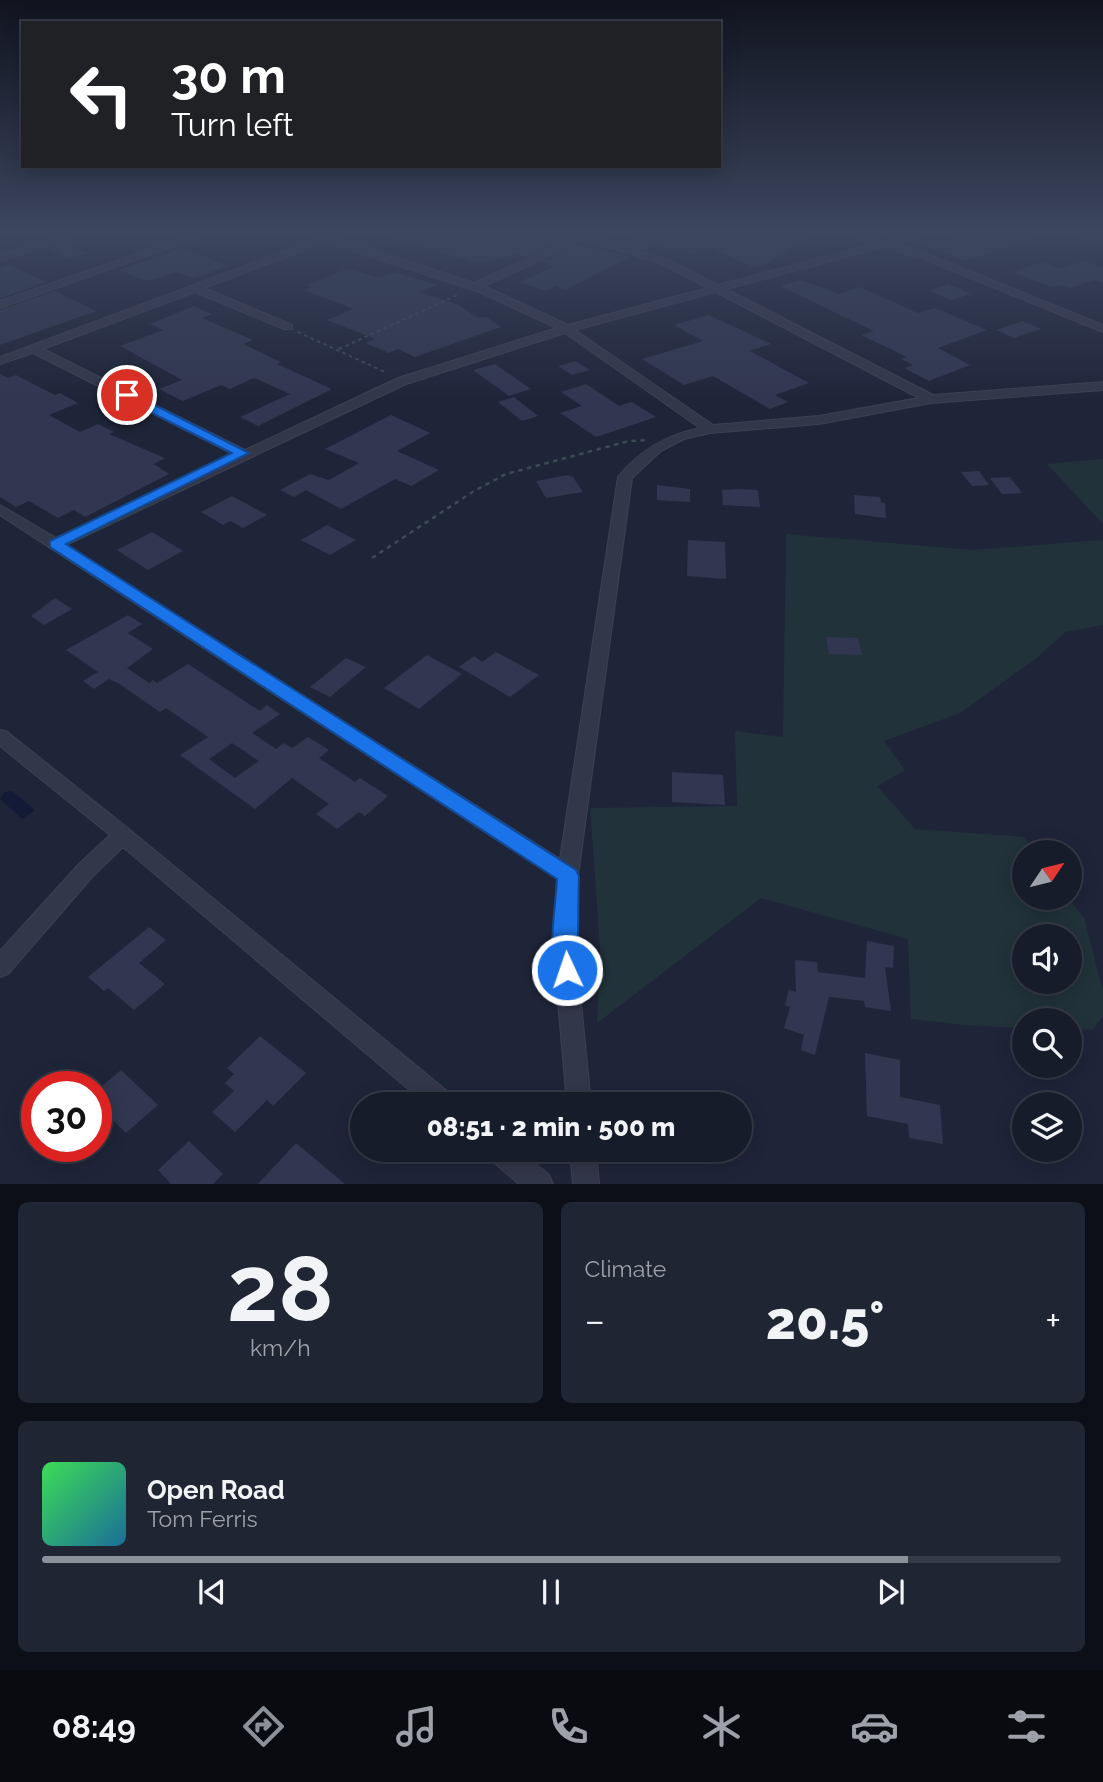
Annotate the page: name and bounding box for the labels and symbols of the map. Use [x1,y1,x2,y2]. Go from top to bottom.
pin [97,365,157,425]
north arrow [1012,840,1082,910]
position arrow [530,933,604,1007]
speed limit sign: 30 [21,1071,112,1162]

